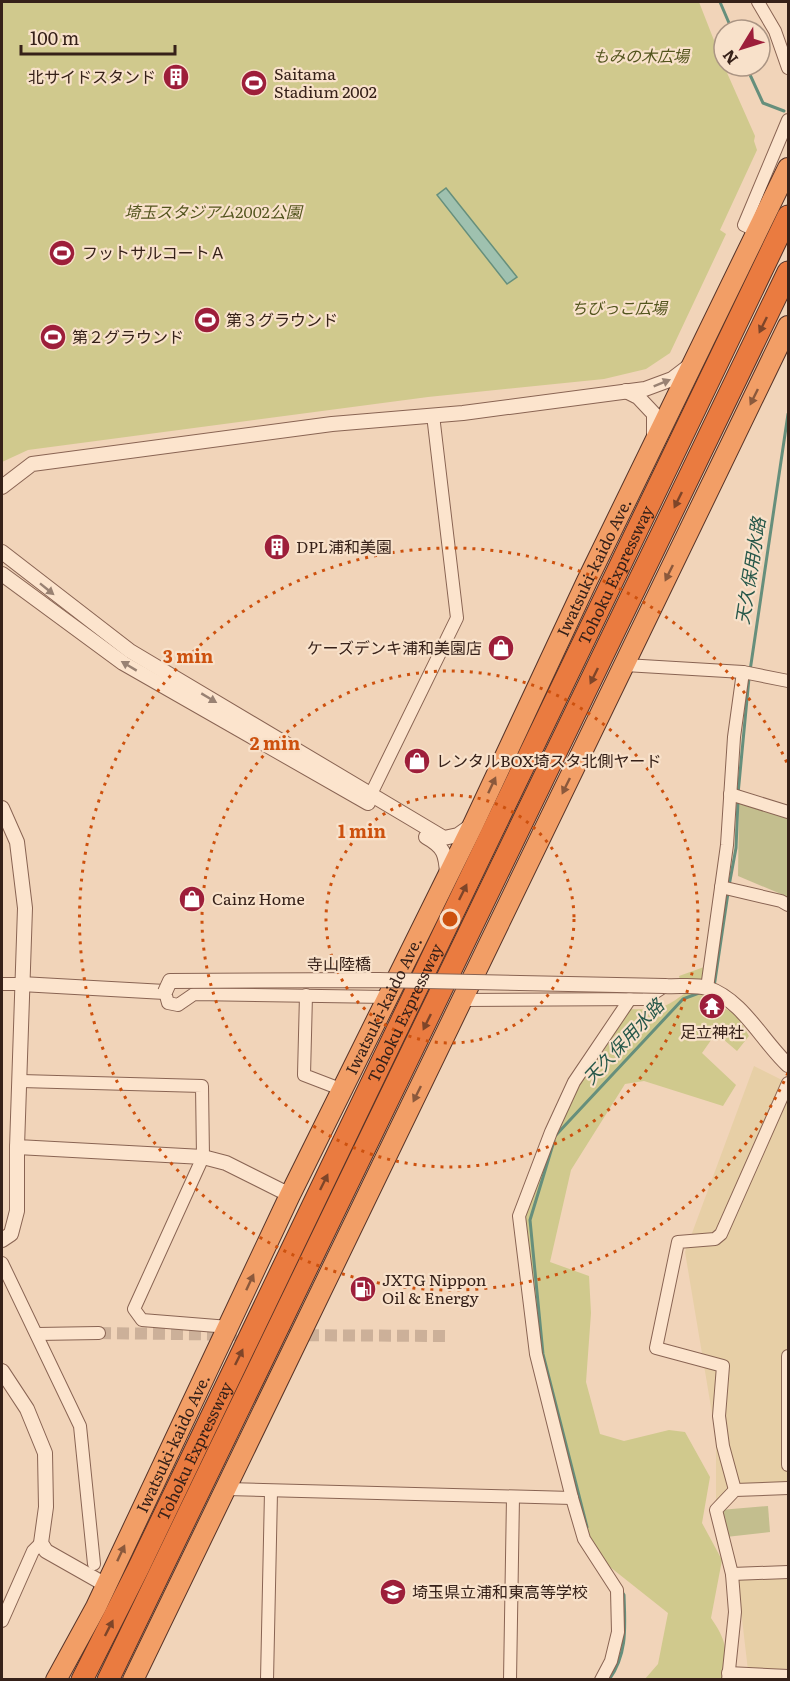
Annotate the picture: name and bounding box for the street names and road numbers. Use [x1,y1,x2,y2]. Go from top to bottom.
street label: Iwatsuki-kaido Ave. [550,494,637,640]
street label: Tohoku Expressway [571,500,659,648]
street label: Iwatsuki-kaido Ave. [339,932,427,1078]
street label: Tohoku Expressway [360,938,448,1086]
street label: 寺山陸橋 [307,951,371,975]
street label: Iwatsuki-kaido Ave. [129,1370,215,1516]
street label: Tohoku Expressway [150,1376,238,1524]

